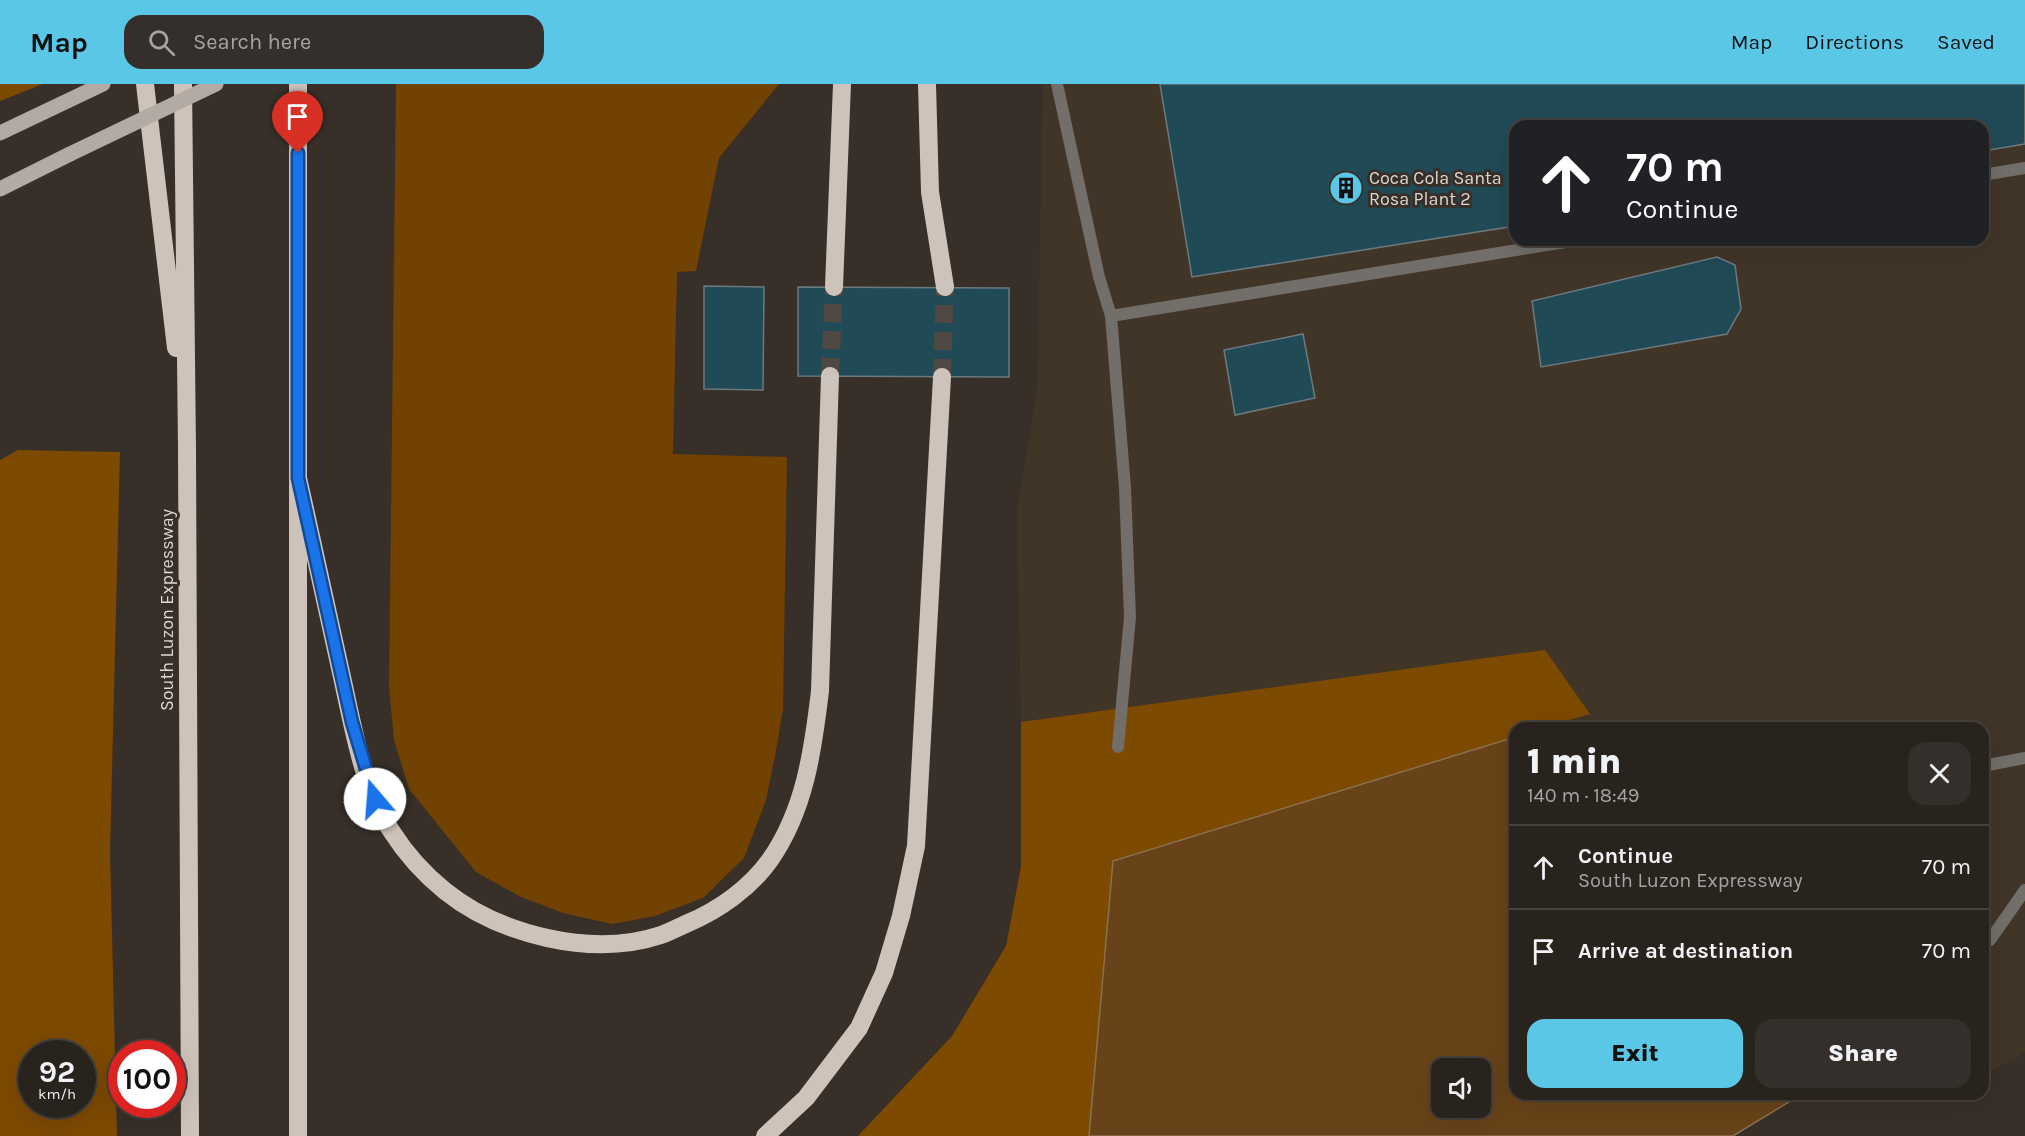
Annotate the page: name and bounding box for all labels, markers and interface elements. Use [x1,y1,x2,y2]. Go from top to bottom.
search box [124,15,544,69]
text: Map [30,26,88,59]
icon: search [145,26,178,59]
text: Search here [193,29,311,55]
text: Map [1731,30,1772,54]
text: Directions [1805,30,1904,54]
text: Saved [1937,30,1995,54]
pin [272,91,323,153]
icon: arrive [281,100,314,133]
text: 70 m [1626,142,1724,192]
icon: ahead [1527,144,1605,222]
place label: Coca Cola Santa Rosa Plant 2 [1369,167,1502,210]
building icon: Coca Cola Santa Rosa Plant 2 [1328,170,1364,206]
text: Continue [1626,193,1738,225]
street label: South Luzon Expressway [156,508,178,711]
text: 1 min [1527,740,1621,782]
button: close [1908,742,1971,805]
position arrow [343,767,407,831]
text: 140 m · 18:49 [1527,784,1639,807]
text: Continue [1578,843,1673,869]
icon: ahead [1527,851,1560,884]
text: 70 m [1922,854,1971,880]
text: South Luzon Expressway [1578,869,1803,892]
icon: arrive [1527,935,1560,968]
text: Arrive at destination [1578,938,1793,964]
text: 70 m [1922,938,1971,964]
button: Exit [1527,1019,1743,1088]
button: Share [1755,1019,1971,1088]
speed limit sign: 100 [108,1040,186,1118]
text: 92 [39,1054,75,1090]
map controls [1431,1058,1491,1118]
button: sound [1431,1058,1491,1118]
text: km/h [38,1085,76,1103]

